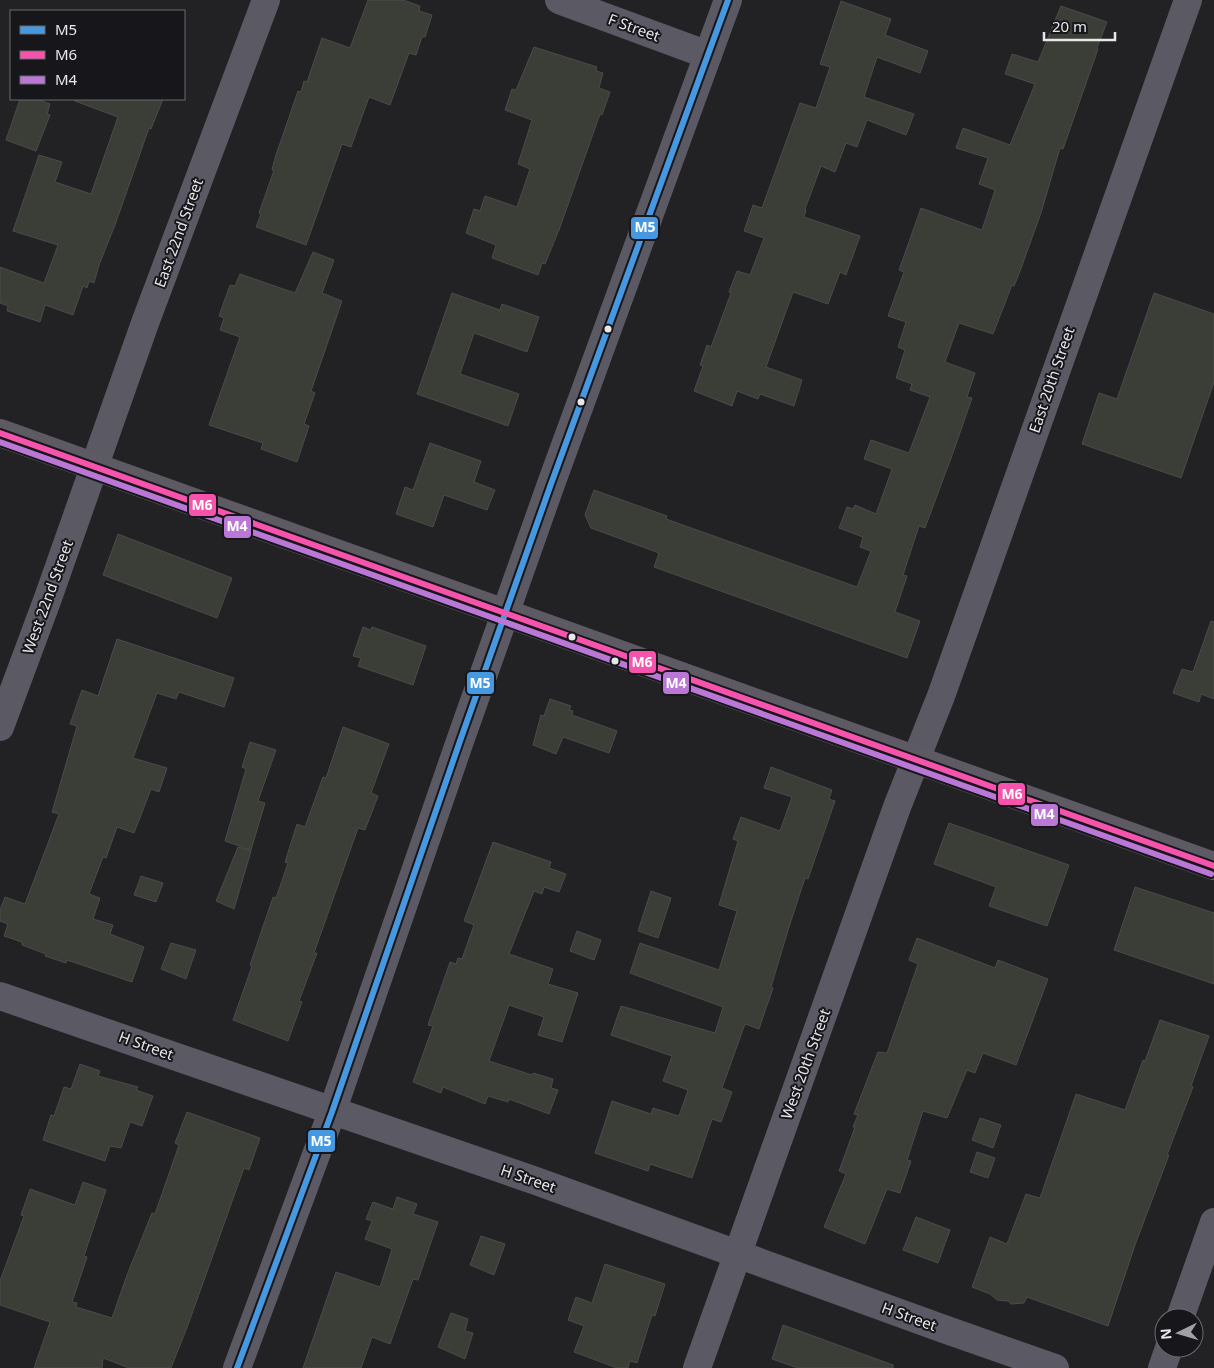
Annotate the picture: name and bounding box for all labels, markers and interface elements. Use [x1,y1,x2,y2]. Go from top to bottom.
street label: F Street [606,9,663,46]
legend [10,10,185,100]
scale bar [1044,10,1115,42]
text: 20 m [1052,16,1087,36]
text: M5 [55,19,77,39]
text: M6 [55,44,77,64]
text: M4 [55,69,78,89]
street label: East 22nd Street [149,175,207,290]
line badge: M5 [630,216,659,240]
text: M5 [634,217,656,236]
street label: East 20th Street [1024,323,1079,435]
unlabelled marker [603,324,613,334]
unlabelled marker [576,397,586,407]
line badge: M6 [188,493,217,517]
text: M6 [191,495,213,514]
line badge: M4 [223,515,252,539]
text: M4 [226,516,248,535]
street label: West 22nd Street [17,536,77,656]
unlabelled marker [567,632,577,642]
line badge: M6 [628,650,657,674]
text: M6 [631,652,653,671]
unlabelled marker [610,656,620,666]
line badge: M5 [466,671,495,695]
line badge: M4 [662,671,690,695]
text: M5 [469,673,491,692]
text: M4 [665,673,687,692]
line badge: M6 [997,782,1026,806]
text: M6 [1001,784,1023,803]
line badge: M4 [1030,803,1059,827]
text: M4 [1033,804,1055,823]
street label: West 20th Street [776,1005,835,1122]
street label: H Street [116,1026,177,1064]
line badge: M5 [307,1129,336,1153]
text: M5 [310,1131,332,1150]
street label: H Street [498,1159,559,1197]
street label: H Street [879,1297,940,1335]
north arrow [1154,1308,1204,1358]
text: N [1156,1328,1176,1341]

